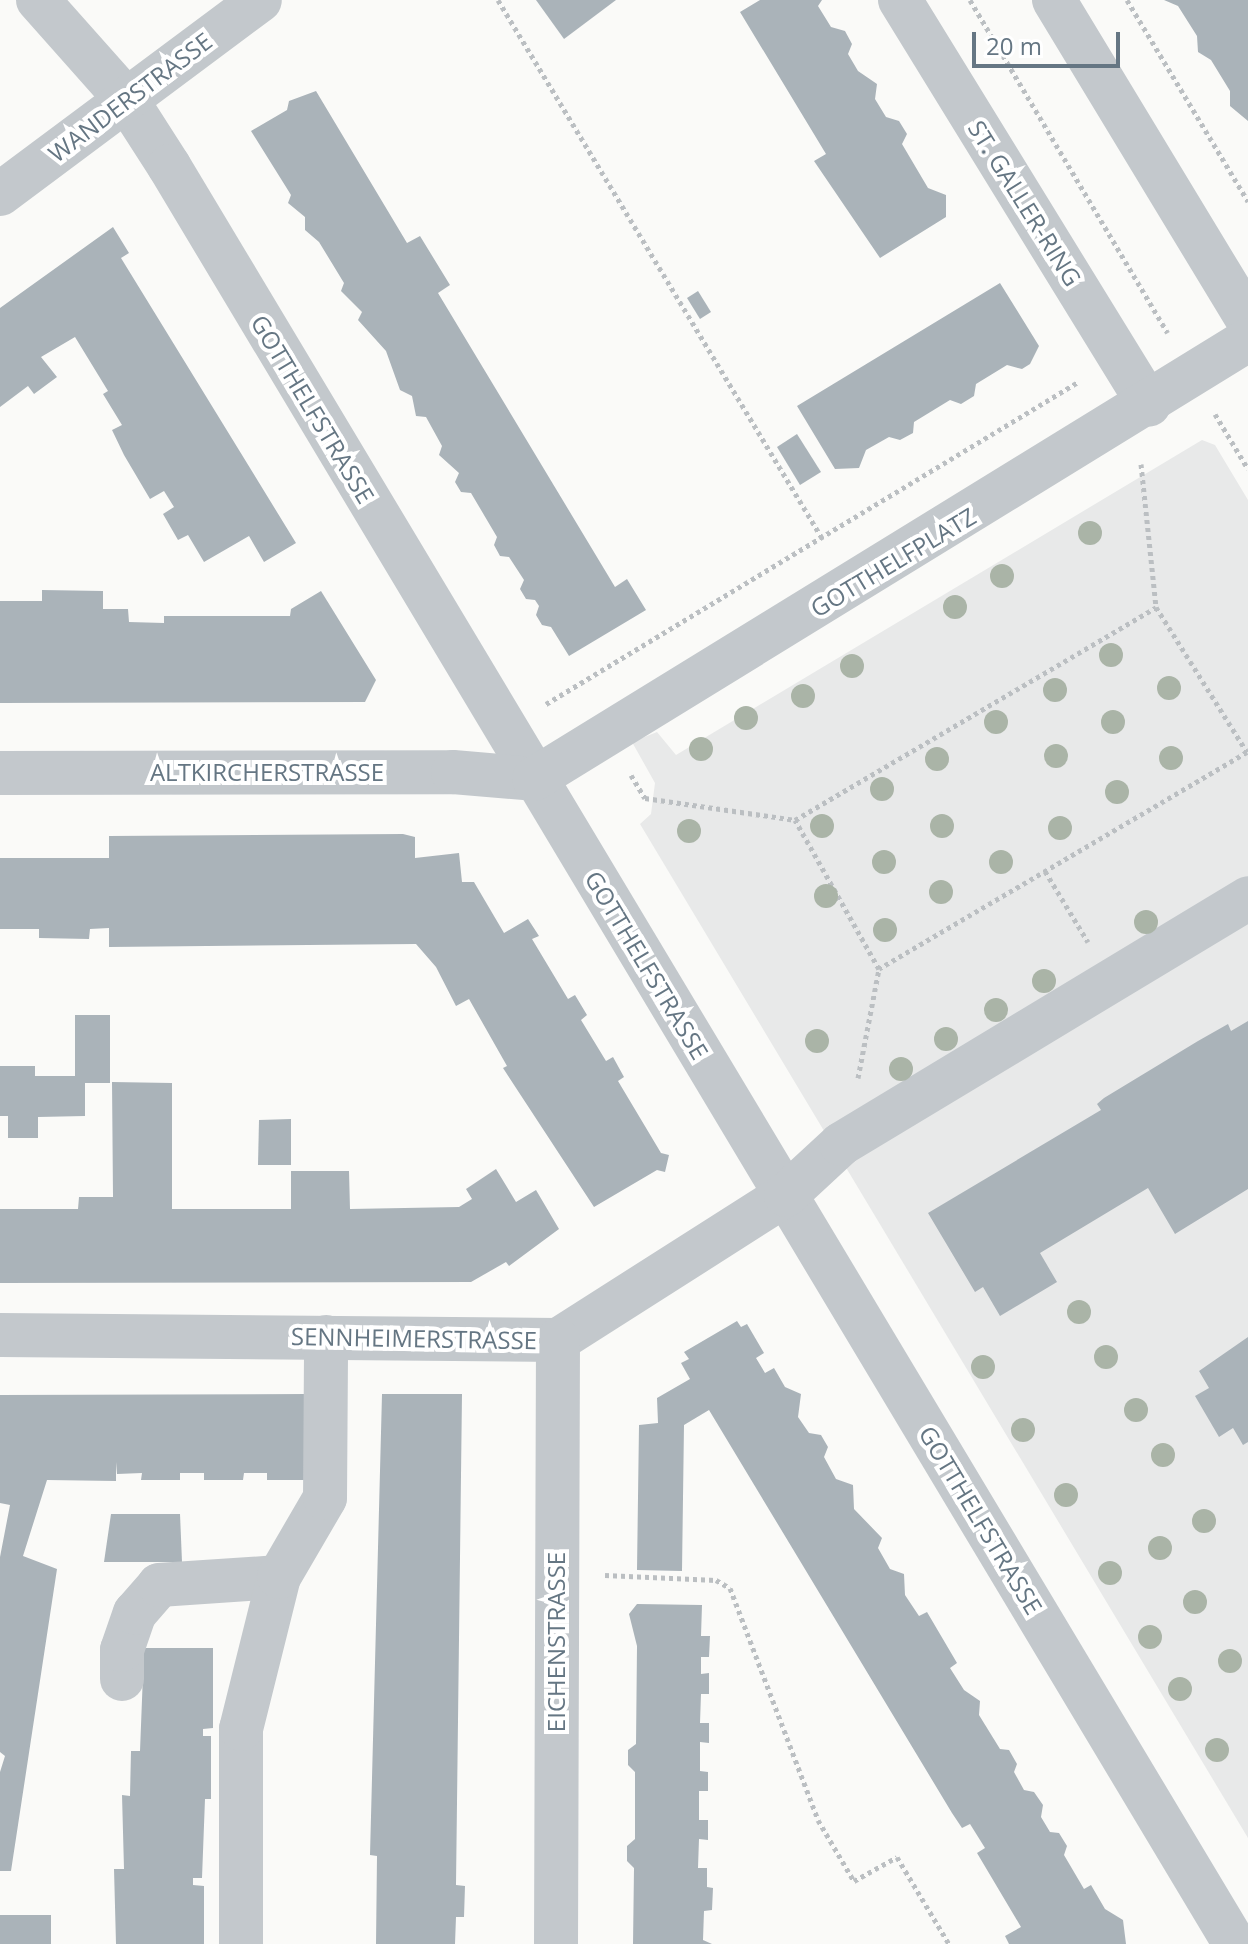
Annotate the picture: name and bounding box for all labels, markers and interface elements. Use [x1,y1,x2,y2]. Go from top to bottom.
scale bar [976,16,1124,66]
street label: WANDERSTRASSE [43,26,217,168]
text: 20 m [986,29,1042,62]
street label: ST. GALLER-RING [963,115,1087,291]
street label: GOTTHELFSTRASSE [245,310,381,508]
street label: GOTTHELFPLATZ [805,501,981,623]
street label: ALTKIRCHERSTRASSE [150,758,384,786]
street label: GOTTHELFSTRASSE [579,866,715,1064]
street label: SENNHEIMERSTRASSE [291,1321,537,1355]
street label: GOTTHELFSTRASSE [913,1421,1049,1619]
street label: EICHENSTRASSE [542,1552,570,1732]

